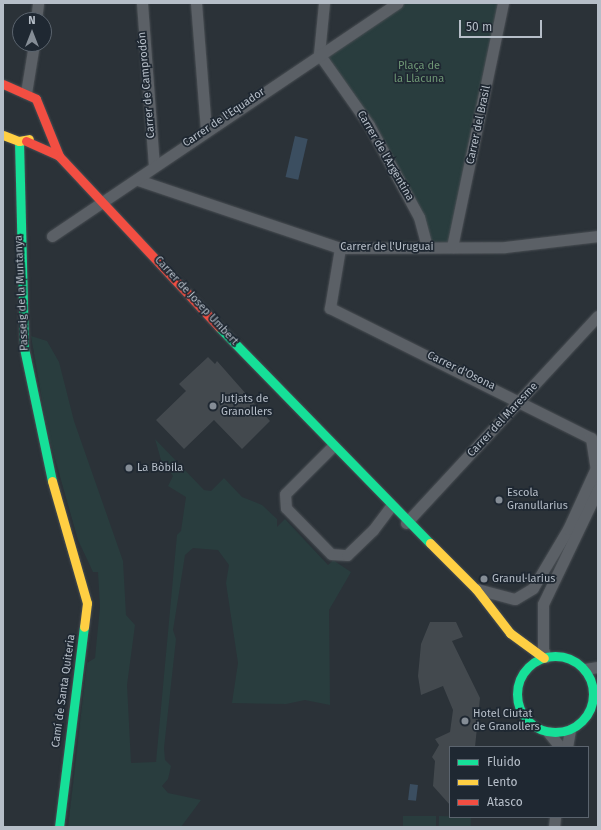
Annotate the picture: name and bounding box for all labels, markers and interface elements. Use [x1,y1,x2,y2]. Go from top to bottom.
north arrow [12,12,52,52]
scale bar [461,12,544,38]
text: N [28,14,36,27]
text: 50 m [466,20,492,34]
street label: Carrer de Camprodón [136,31,158,139]
park label: Plaça de la Llacuna [394,60,444,86]
street label: Carrer del Brasil [464,85,494,165]
street label: Carrer de l'Equador [180,86,268,150]
street label: Carrer de l'Argentina [354,109,416,203]
street label: Passeig de la Muntanya [12,235,32,351]
street label: Carrer de l'Uruguai [340,240,434,254]
street label: Carrer de Josep Umbert [151,254,241,348]
street label: Carrer d'Osona [425,349,497,393]
street label: Carrer del Maresme [465,380,541,460]
place label: Jutjats de Granollers [221,393,272,419]
marker: Jutjats de Granollers [208,401,218,411]
place label: La Bòbila [137,461,183,475]
marker: La Bòbila [124,463,134,473]
place label: Escola Granullarius [507,487,568,513]
marker: Escola Granullarius [494,495,504,505]
place label: Granul·larius [492,572,555,586]
marker: Granul·larius [479,574,489,584]
street label: Camí de Santa Quiteria [50,633,78,749]
place label: Hotel Ciutat de Granollers [473,708,540,734]
marker: Hotel Ciutat de Granollers [460,716,470,726]
legend [449,746,589,818]
text: Fluido [487,755,521,769]
text: Lento [487,775,517,789]
text: Atasco [487,795,523,809]

